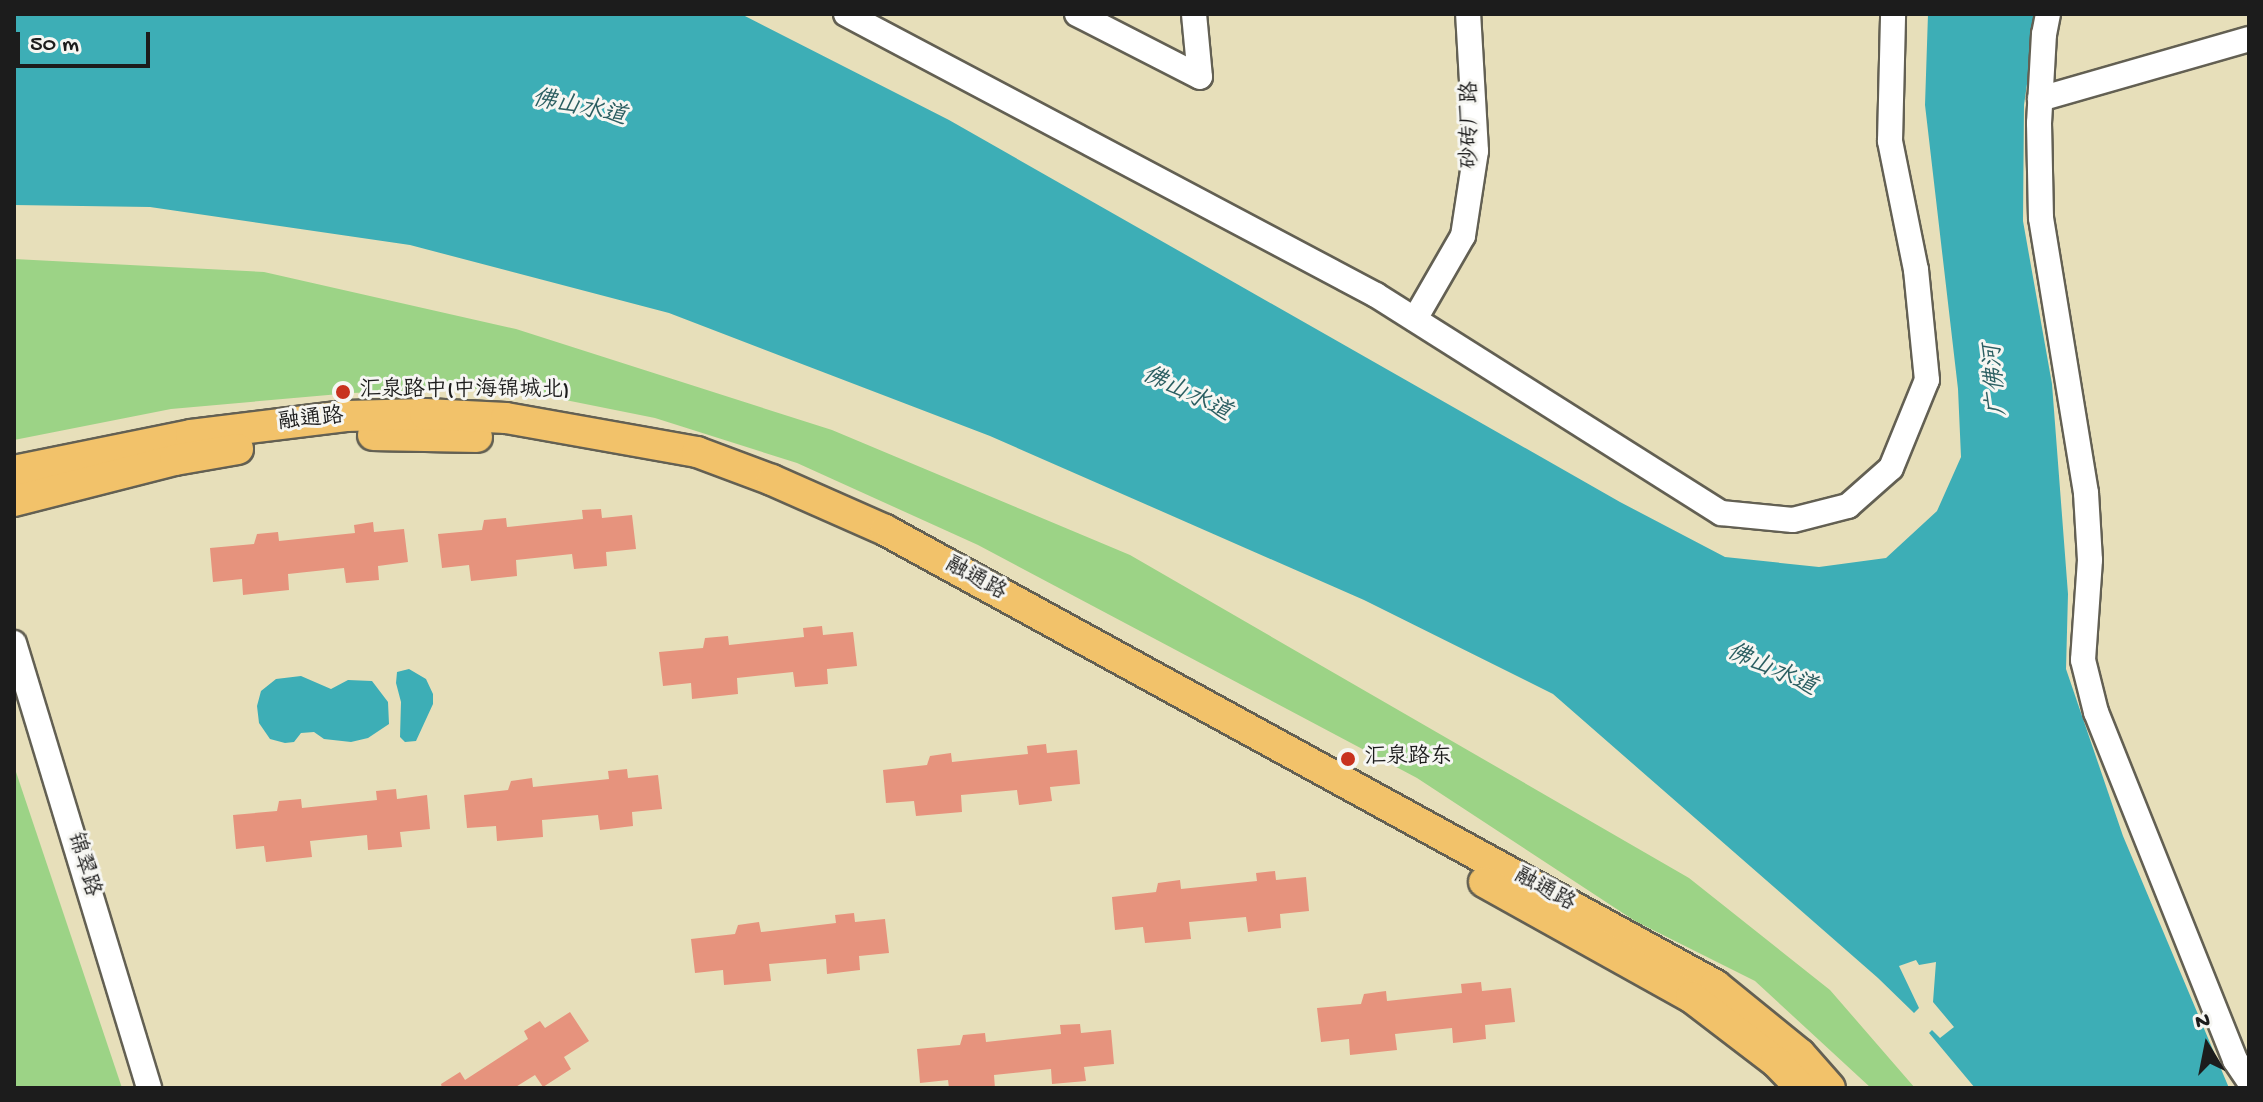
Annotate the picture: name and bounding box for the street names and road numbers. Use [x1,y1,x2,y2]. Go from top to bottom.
street label: 砂砖厂路 [1459,81,1485,169]
street label: 融通路 [277,404,345,438]
street label: 融通路 [940,552,1010,608]
street label: 锦翠路 [60,830,104,900]
street label: 融通路 [1509,863,1579,919]

